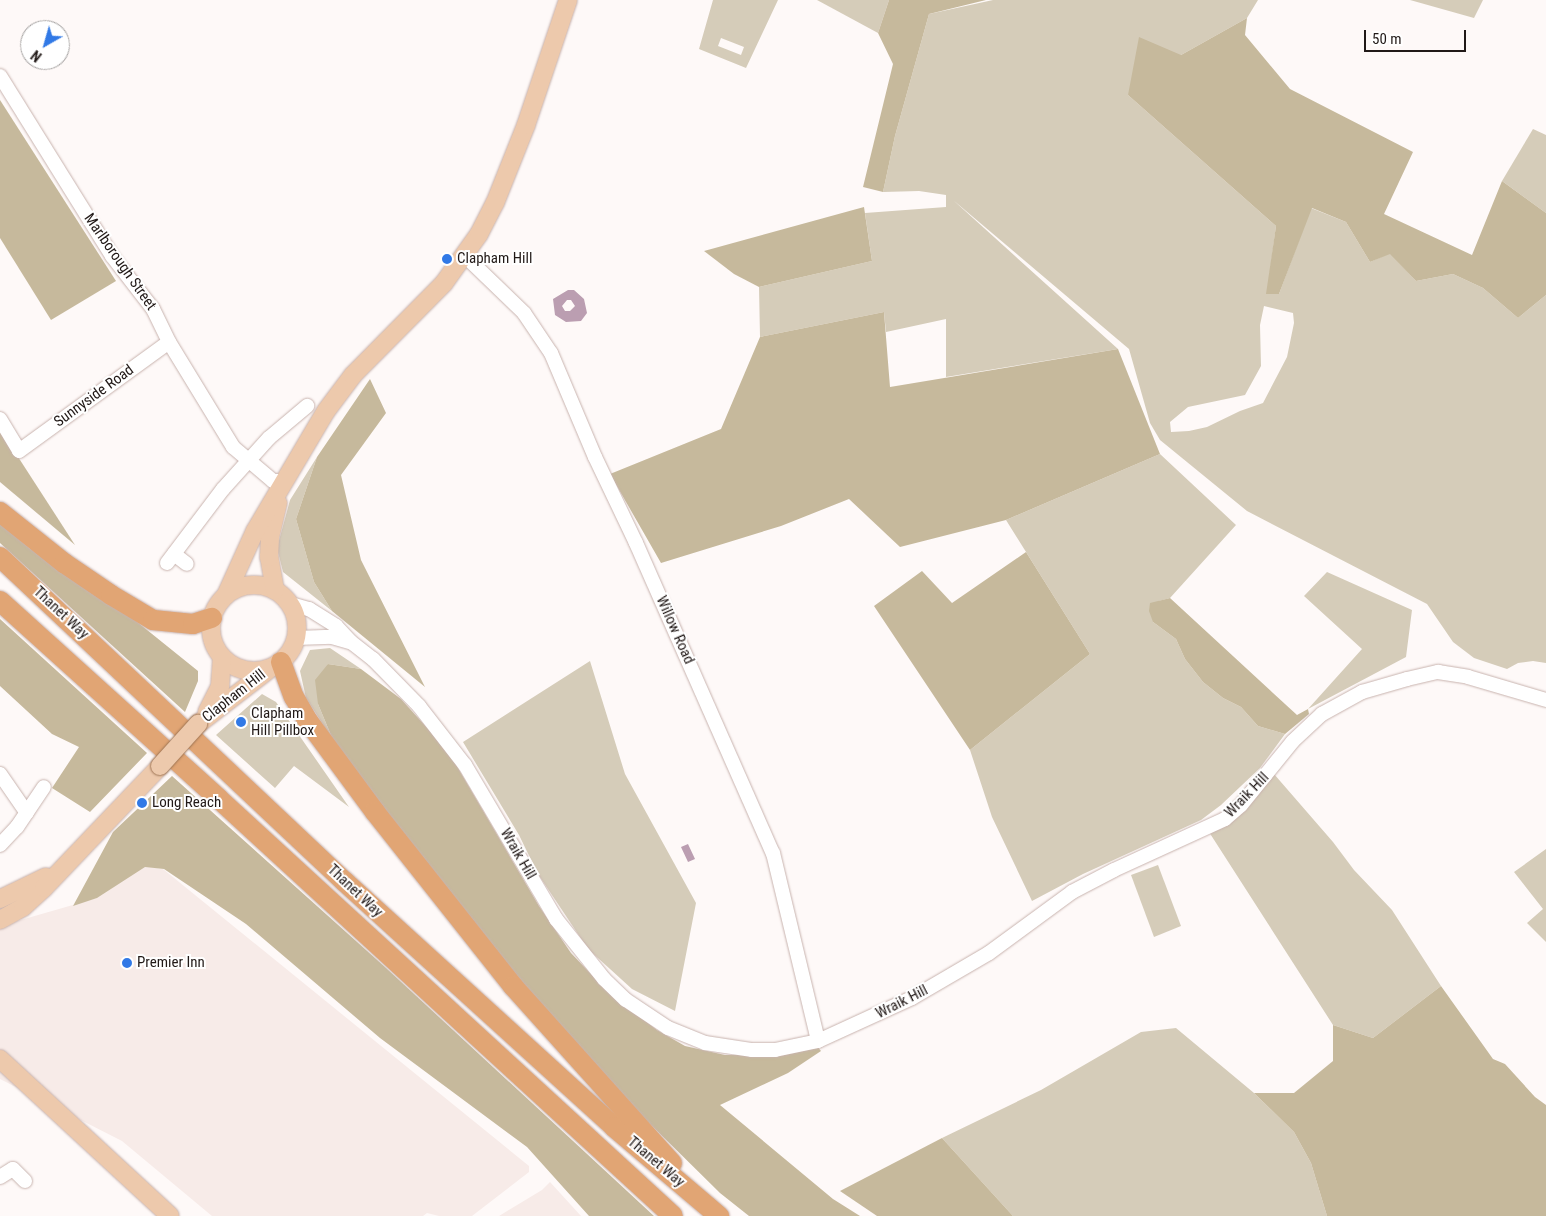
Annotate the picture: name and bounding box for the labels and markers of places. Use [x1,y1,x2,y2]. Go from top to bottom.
place label: Clapham Hill [457,250,532,268]
marker: Clapham Hill [441,253,453,265]
place label: Clapham Hill Pillbox [251,704,314,739]
marker: Clapham Hill Pillbox [235,716,247,728]
place label: Long Reach [152,794,221,812]
marker: Long Reach [136,797,148,809]
place label: Premier Inn [137,954,205,972]
marker: Premier Inn [121,957,133,969]

